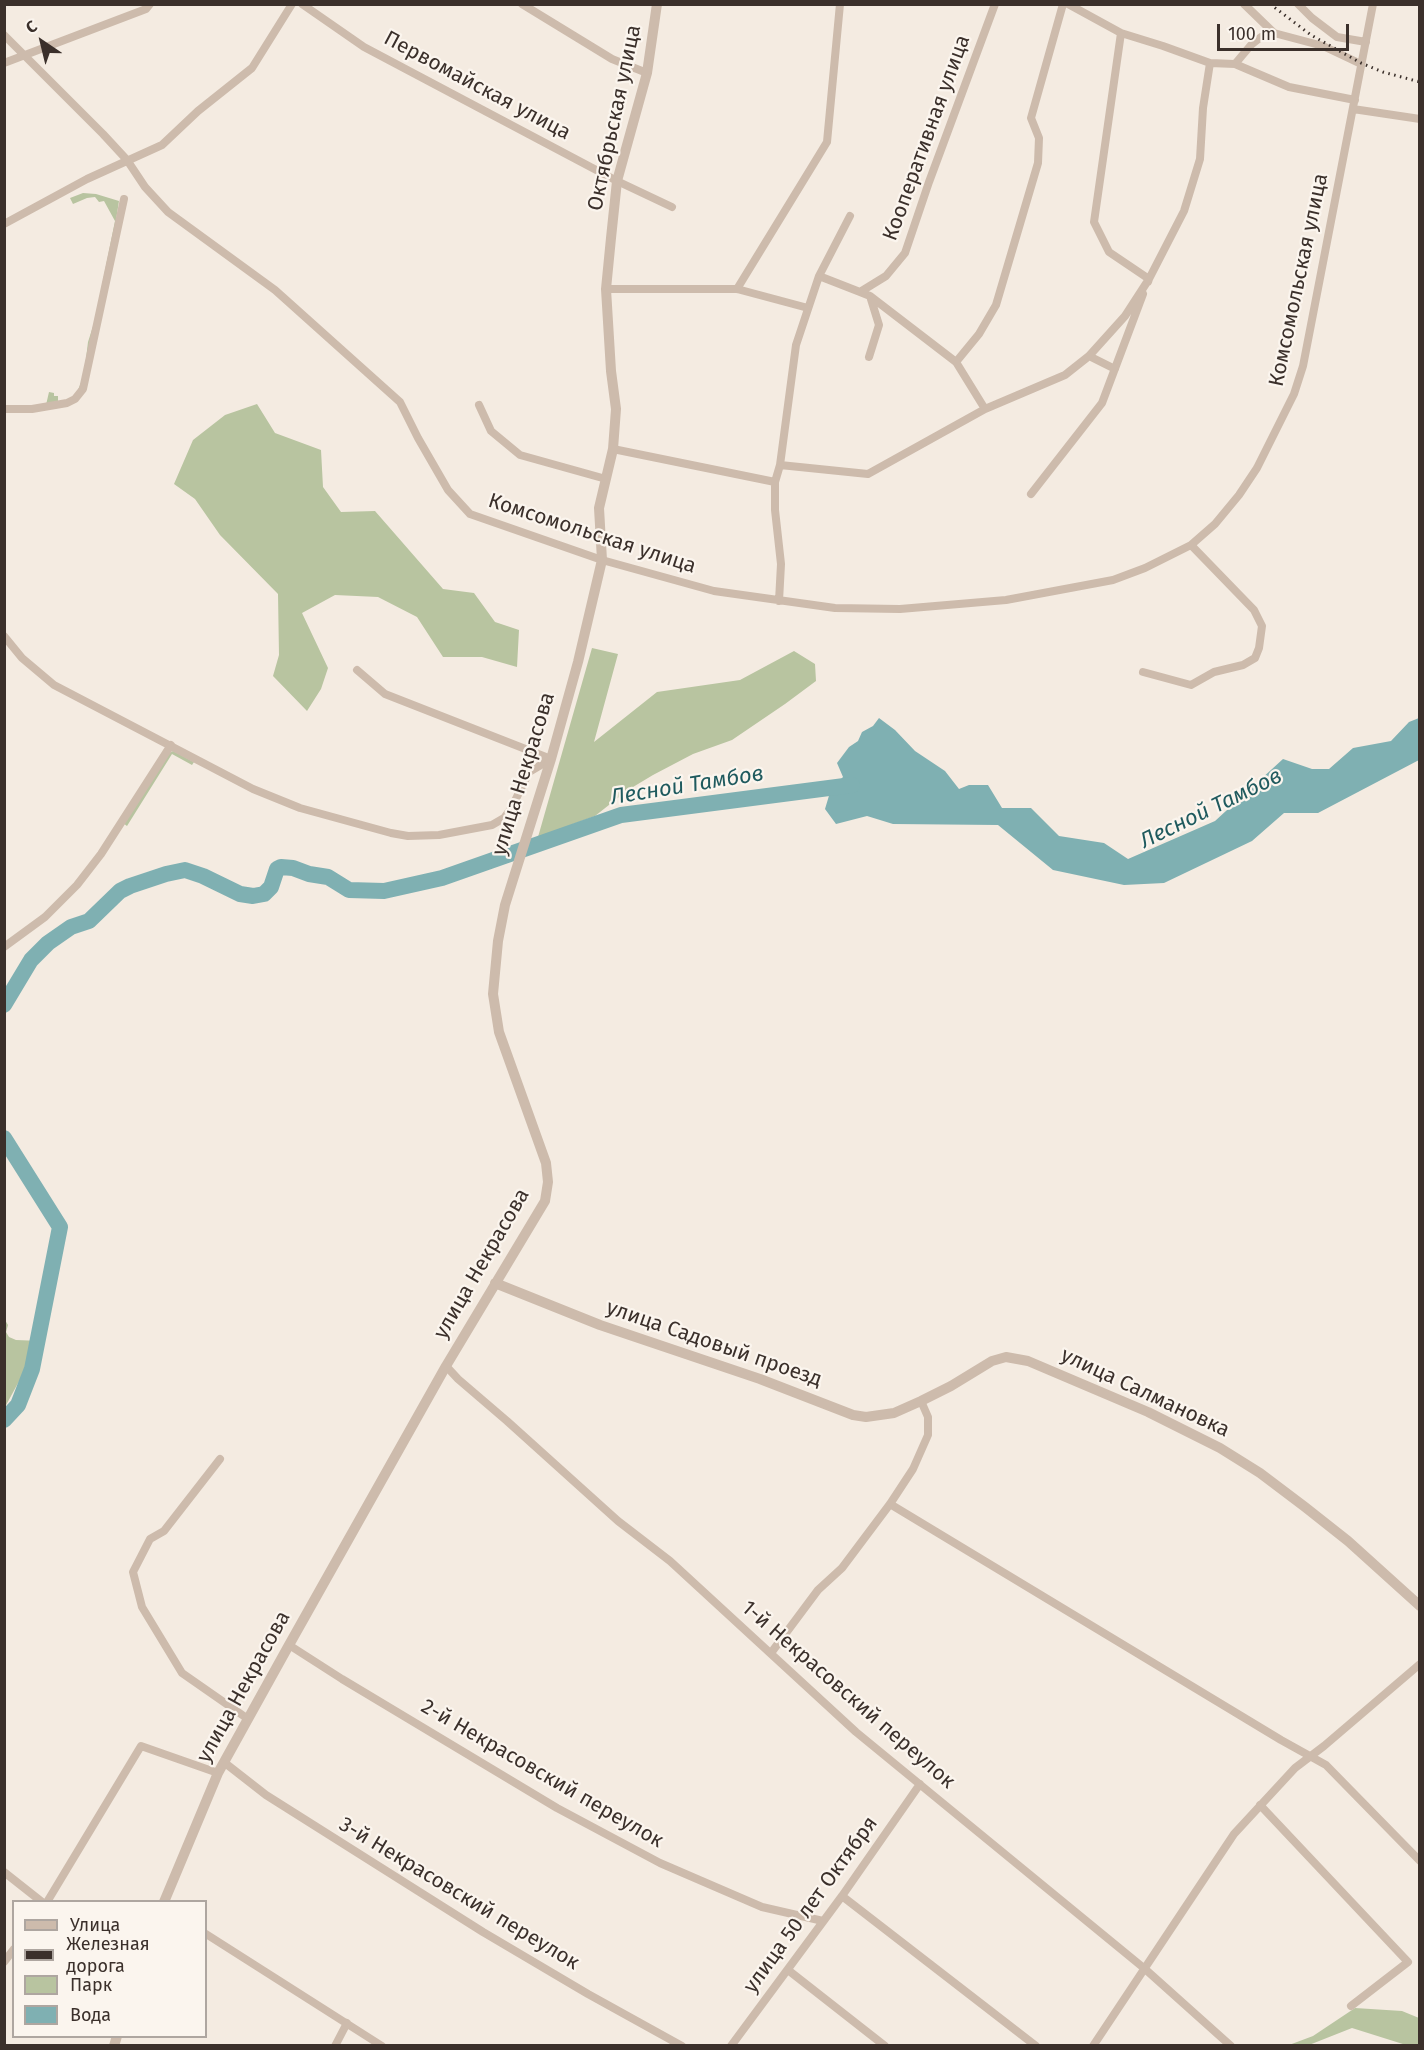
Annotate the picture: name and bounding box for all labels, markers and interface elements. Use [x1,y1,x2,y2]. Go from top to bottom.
north arrow [12,12,72,72]
scale bar [1220,12,1352,50]
text: С [22,16,41,37]
street label: Октябрьская улица [583,23,647,213]
text: 100 m [1228,23,1276,45]
street label: Первомайская улица [379,26,575,146]
street label: Кооперативная улица [878,32,976,244]
street label: Комсомольская улица [1264,171,1334,389]
street label: Комсомольская улица [485,488,699,580]
street label: улица Некрасова [487,689,561,859]
water label: Лесной Тамбов [609,761,765,811]
water label: Лесной Тамбов [1136,763,1286,855]
street label: улица Некрасова [429,1184,535,1344]
street label: улица Садовый проезд [603,1295,825,1393]
street label: улица Салмановка [1057,1343,1233,1443]
street label: 1-й Некрасовский переулок [736,1595,960,1795]
street label: улица Некрасова [192,1607,296,1767]
street label: 2-й Некрасовский переулок [416,1694,668,1854]
street label: 3-й Некрасовский переулок [334,1812,584,1976]
street label: улица 50 лет Октября [739,1812,883,1998]
legend [12,1900,207,2038]
text: Улица [70,1914,120,1936]
text: Железная дорога [66,1933,150,1977]
text: Парк [70,1974,112,1996]
text: Вода [70,2004,111,2026]

